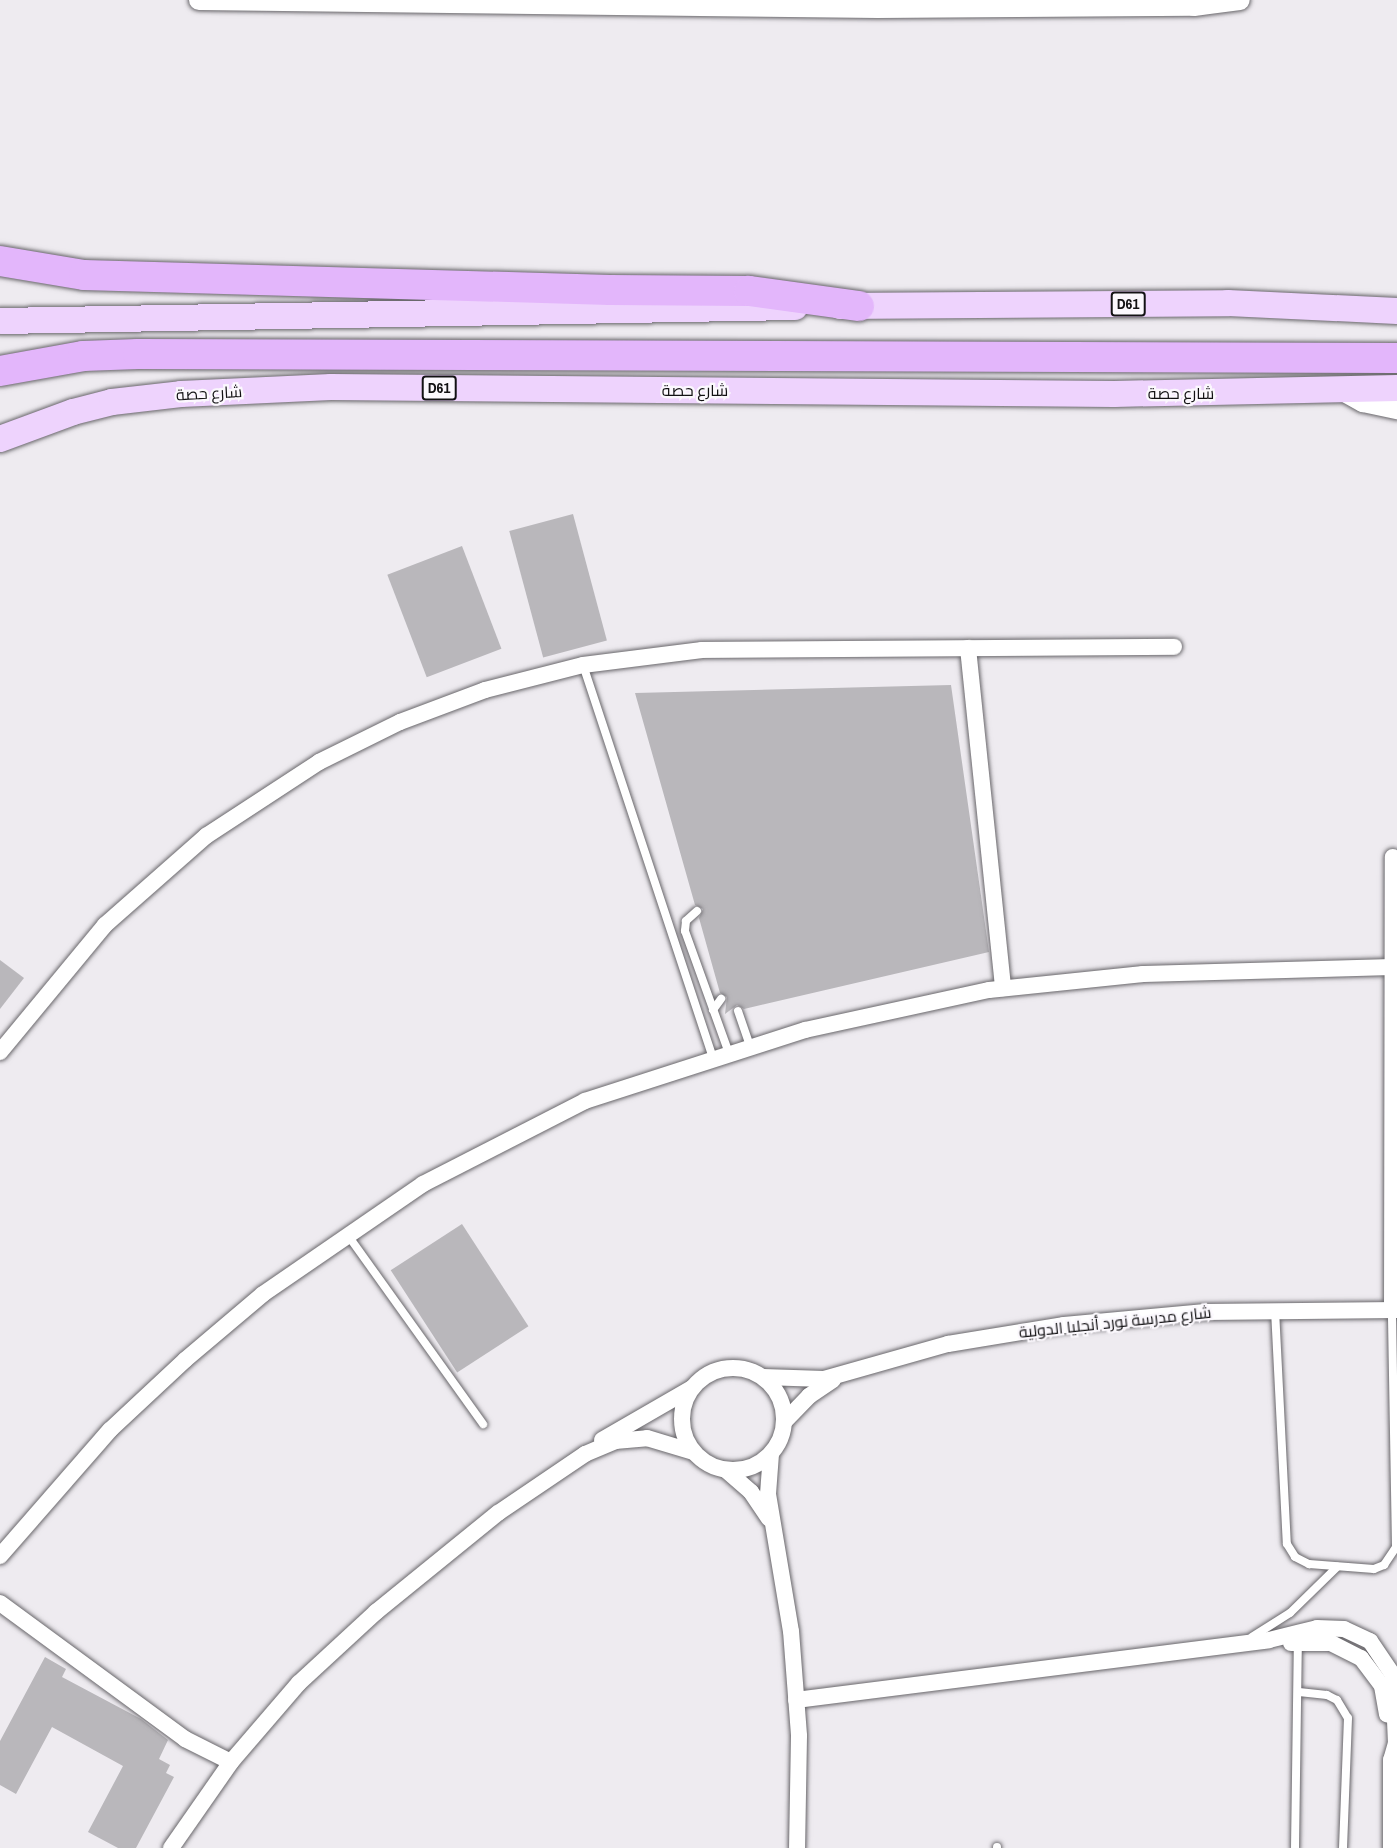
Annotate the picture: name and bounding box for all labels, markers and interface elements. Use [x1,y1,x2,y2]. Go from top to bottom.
road number: D61 [1110,292,1146,316]
road number: D61 [421,376,457,400]
street label: شارع حصة [662,380,728,400]
street label: شارع حصة [175,382,243,404]
street label: شارع حصة [1148,383,1214,403]
street label: شارع مدرسة نورد أنجليا الدولية [1018,1302,1212,1342]

